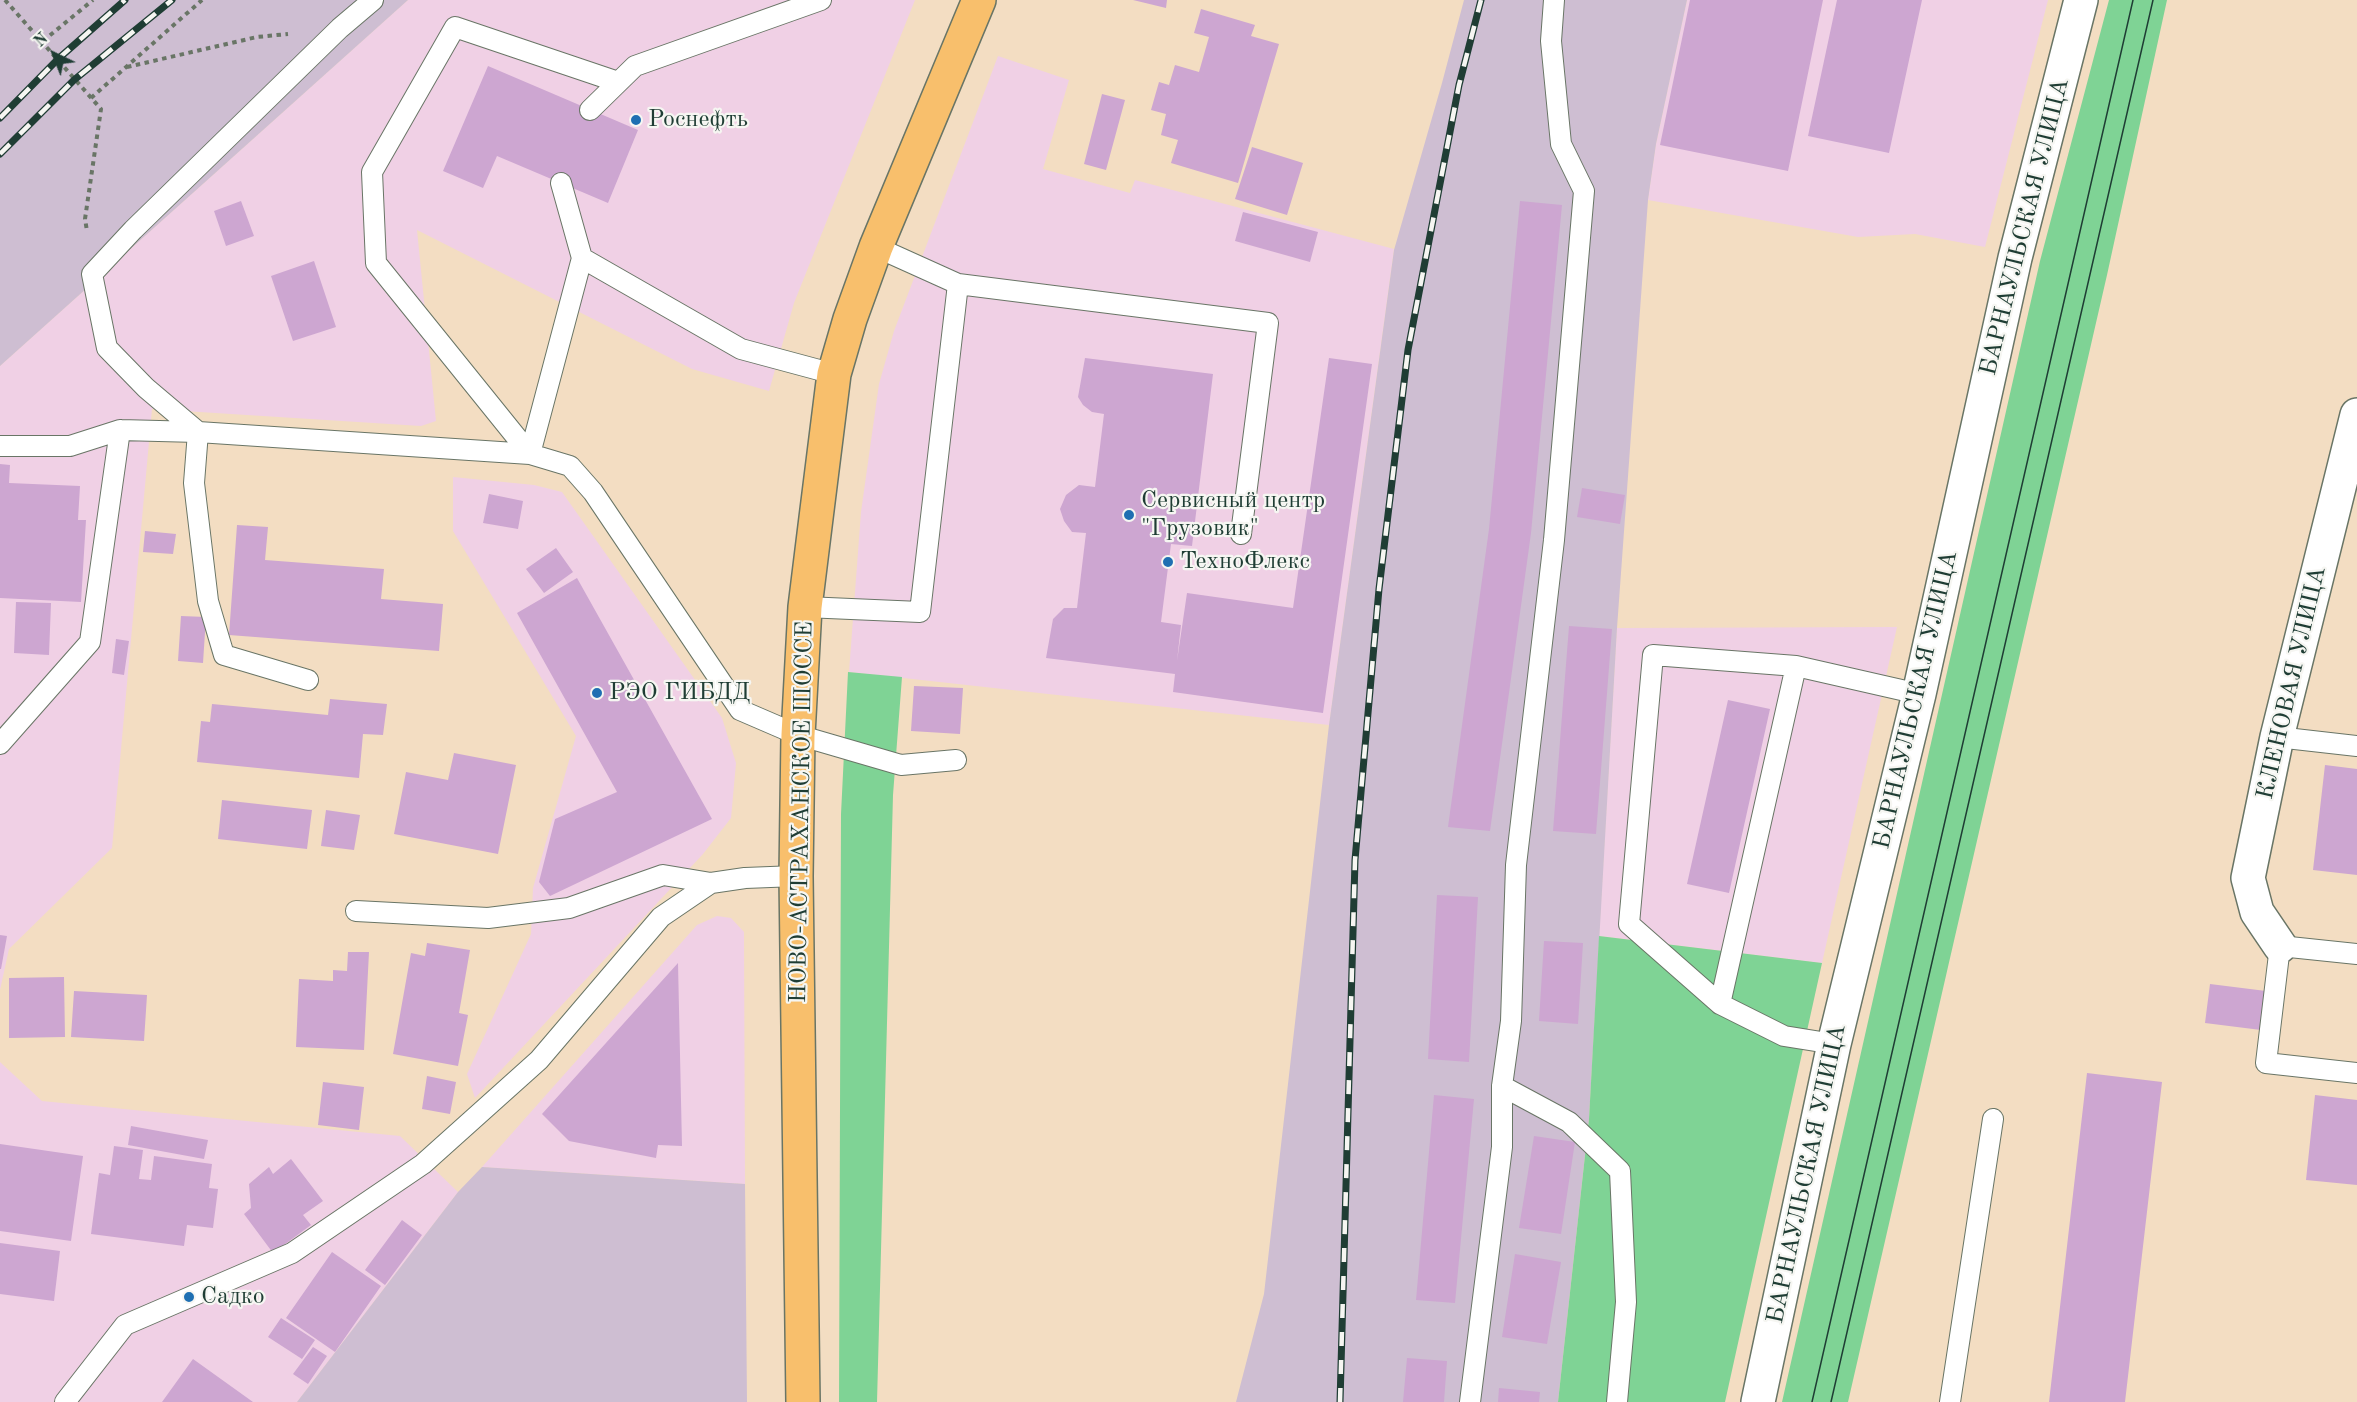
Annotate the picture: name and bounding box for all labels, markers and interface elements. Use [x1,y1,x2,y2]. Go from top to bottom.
north arrow [24,24,84,84]
text: N [32,31,52,51]
street label: БАРНАУЛЬСКАЯ УЛИЦА [1974,75,2076,379]
place label: Роснефть [648,106,748,134]
marker: Роснефть [629,113,643,127]
place label: Сервисный центр "Грузовик" [1141,487,1325,543]
marker: Сервисный центр "Грузовик" [1122,508,1136,522]
place label: ТехноФлекс [1180,548,1310,576]
street label: БАРНАУЛЬСКАЯ УЛИЦА [1868,548,1964,852]
marker: ТехноФлекс [1161,555,1175,569]
street label: КЛЕНОВАЯ УЛИЦА [2251,564,2333,802]
street label: НОВО-АСТРАХАНСКОЕ ШОССЕ [784,621,820,1003]
place label: РЭО ГИБДД [609,679,750,707]
marker: РЭО ГИБДД [590,686,604,700]
street label: БАРНАУЛЬСКАЯ УЛИЦА [1761,1022,1853,1326]
place label: Садко [201,1283,265,1311]
marker: Садко [182,1290,196,1304]

